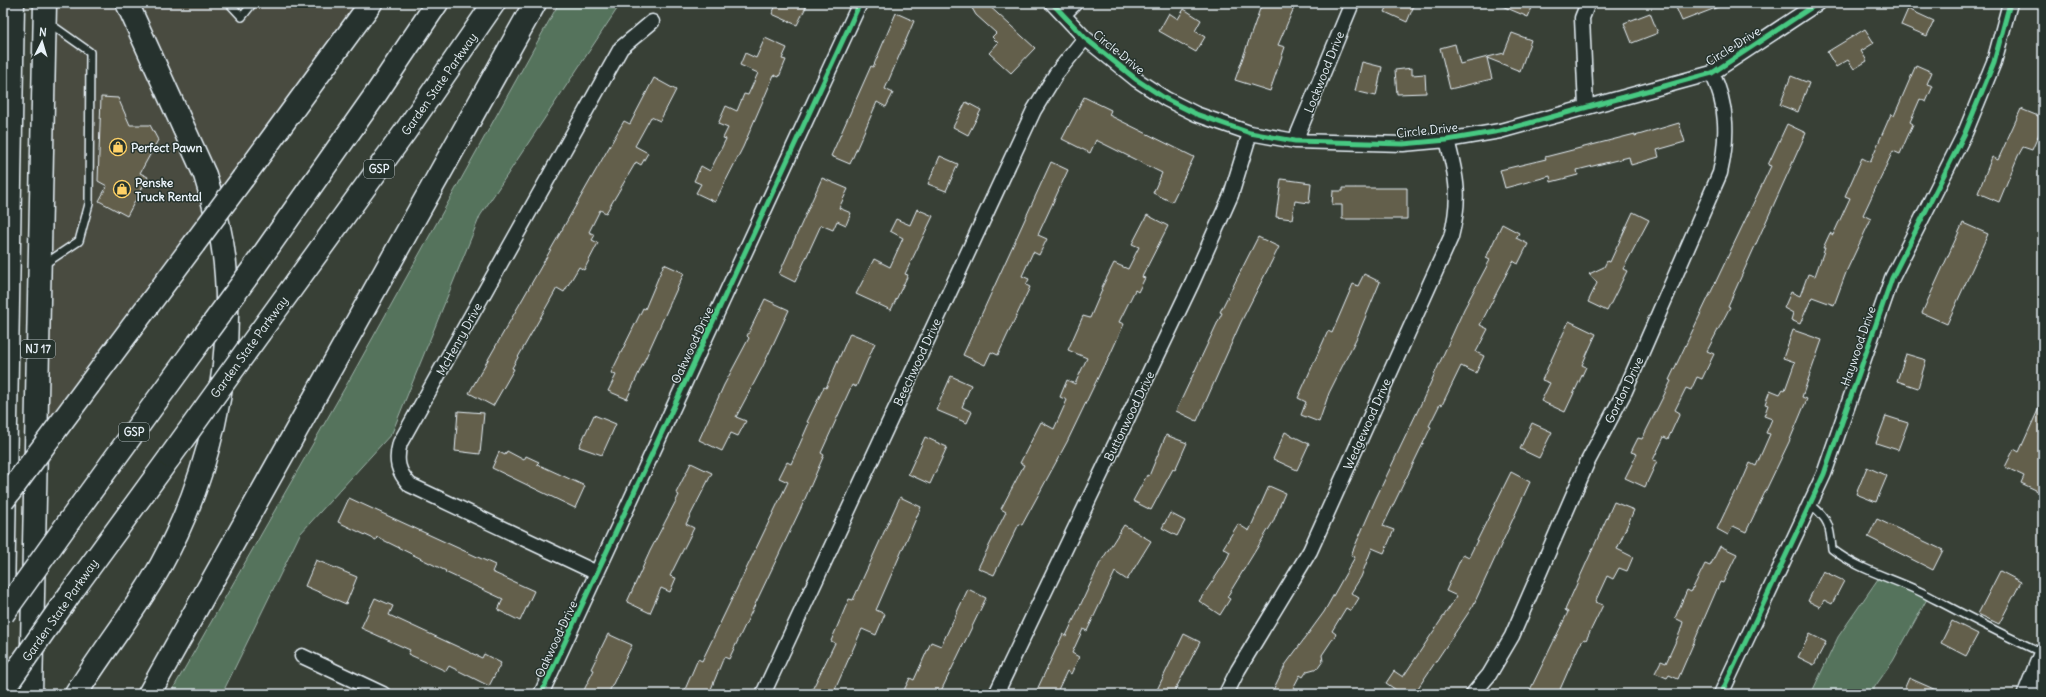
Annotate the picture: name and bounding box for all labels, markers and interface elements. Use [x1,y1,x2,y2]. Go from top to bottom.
north arrow [22,22,62,62]
street label: Circle Drive [1703,23,1763,69]
text: N [38,25,47,39]
street label: Circle Drive [1090,27,1148,77]
street label: Lockwood Drive [1301,29,1347,115]
street label: Garden State Parkway [398,30,480,138]
street label: Circle Drive [1395,119,1459,141]
shop icon: Perfect Pawn [108,137,128,157]
place label: Perfect Pawn [131,140,202,155]
road number: GSP [364,160,394,178]
place label: Penske Truck Rental [135,175,202,204]
shop icon: Penske Truck Rental [112,179,132,199]
street label: Garden State Parkway [207,293,291,401]
street label: McHenry Drive [433,300,485,378]
street label: Oakwood Drive [668,304,716,386]
street label: Haywood Drive [1837,304,1879,388]
street label: Beechwood Drive [890,316,944,408]
road number: NJ 17 [21,340,55,358]
street label: Gordon Drive [1601,354,1647,426]
street label: Buttonwood Drive [1101,369,1157,463]
street label: Wedgewood Drive [1340,376,1394,472]
road number: GSP [119,423,149,441]
street label: Garden State Parkway [19,556,101,664]
street label: Oakwood Drive [532,598,580,680]

